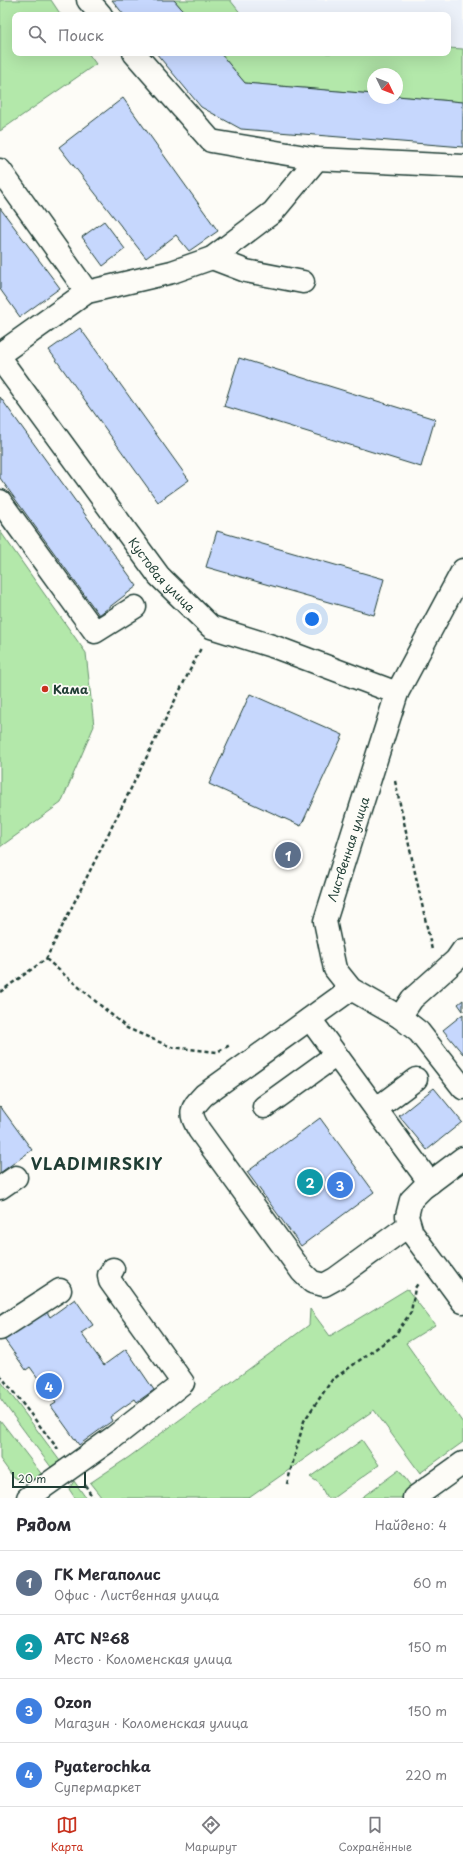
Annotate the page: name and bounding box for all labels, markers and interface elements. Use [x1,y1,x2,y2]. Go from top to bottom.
search box [12,12,451,56]
icon: search [26,23,48,45]
text: Поиск [58,23,104,46]
north arrow [367,68,403,104]
street label: Кустовая улица [125,534,200,616]
your location [302,609,322,629]
place label: Кама [53,680,89,698]
marker: Кама [40,684,50,694]
street label: Лиственная улица [323,794,374,904]
pin: 1 [275,840,301,870]
district label: VLADIMIRSKIY [31,1151,163,1175]
pin: 2 [297,1167,323,1197]
pin: 3 [327,1170,353,1200]
pin: 4 [36,1371,62,1401]
scale bar [12,1470,86,1489]
text: 20 m [18,1470,46,1487]
text: Рядом [16,1511,71,1537]
text: Найдено: 4 [375,1515,447,1534]
text: ГК Мегаполис [54,1562,161,1585]
text: 1 [26,1573,32,1592]
text: 60 m [413,1573,447,1592]
text: Офис · Лиственная улица [54,1585,219,1604]
text: АТС №68 [54,1626,130,1649]
text: 2 [24,1637,34,1656]
text: 150 m [408,1637,447,1656]
text: Место · Коломенская улица [54,1649,232,1668]
text: Ozon [54,1690,92,1713]
text: 3 [25,1701,33,1720]
text: 150 m [408,1701,447,1720]
text: Магазин · Коломенская улица [54,1713,248,1732]
text: Pyaterochka [54,1754,151,1777]
text: 4 [25,1765,33,1784]
text: 220 m [405,1765,447,1784]
text: Супермаркет [54,1777,141,1796]
tab: Карта [51,1814,83,1855]
tab: Маршрут [185,1814,237,1855]
tab: Сохранённые [339,1814,412,1855]

